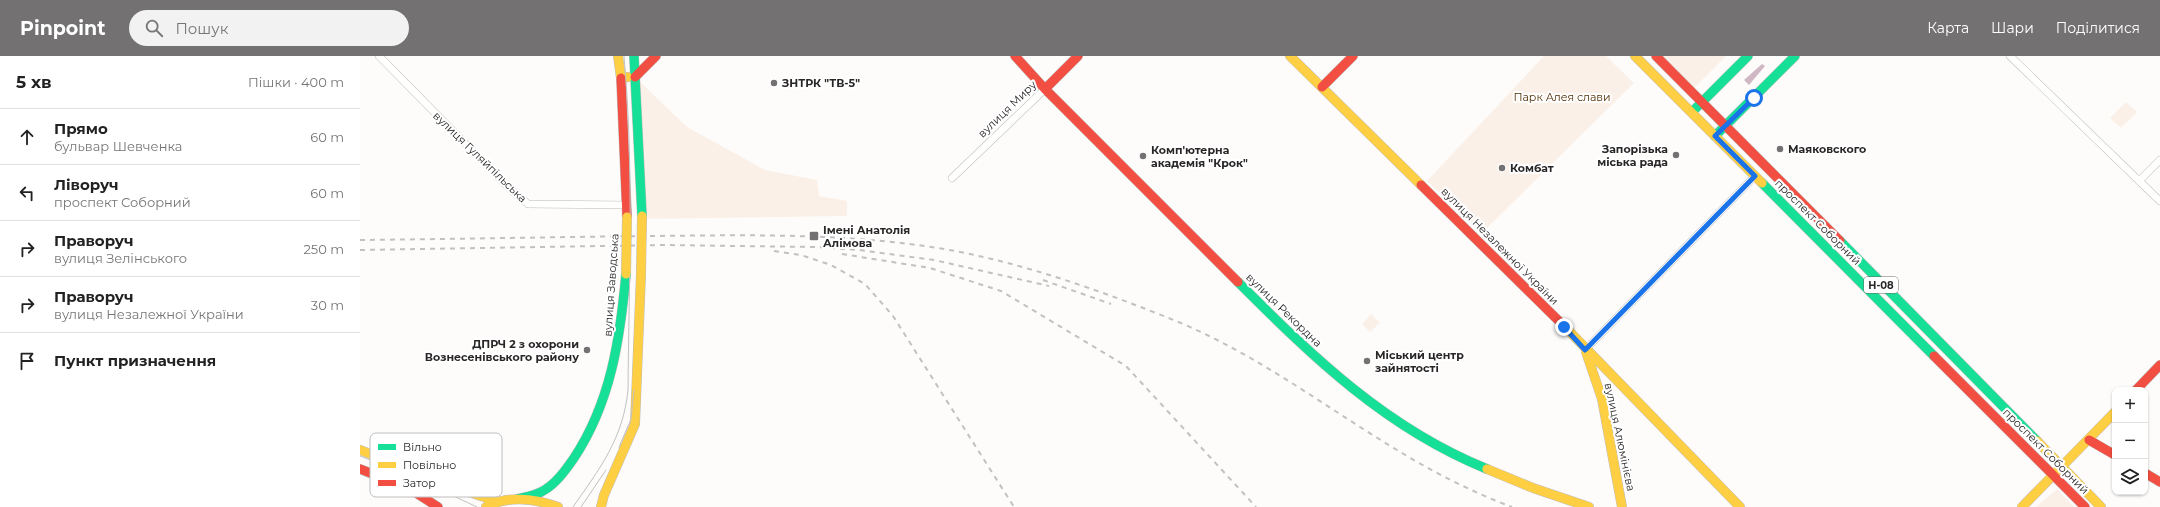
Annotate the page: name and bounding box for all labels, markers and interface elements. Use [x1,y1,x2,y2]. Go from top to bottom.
search box [129,10,409,46]
text: Pinpoint [20,17,105,40]
icon: search [143,17,165,39]
text: Пошук [175,19,228,38]
text: Карта [1927,19,1969,37]
text: Шари [1991,19,2034,37]
text: Поділитися [2056,19,2140,37]
text: 5 хв [16,72,52,92]
text: Пішки · 400 m [248,74,344,90]
place label: ЗНТРК "ТВ-5" [781,76,860,90]
street label: вулиця Миру [975,77,1040,140]
marker: ЗНТРК "ТВ-5" [769,78,779,88]
route start [1745,89,1763,107]
park label: Парк Алея слави [1513,90,1611,104]
street label: вулиця Гуляйпільська [430,109,530,205]
text: Прямо [54,119,108,138]
icon: ahead [16,126,38,148]
text: 60 m [310,129,344,145]
text: бульвар Шевченка [54,138,182,154]
place label: Запорізька міська рада [1597,142,1668,169]
place label: Маяковского [1788,142,1866,156]
place label: Комп'ютерна академія "Крок" [1151,143,1248,170]
marker: Маяковского [1775,144,1785,154]
marker: Запорізька міська рада [1671,150,1681,160]
marker: Комп'ютерна академія "Крок" [1138,151,1148,161]
place label: Комбат [1510,161,1554,175]
marker: Комбат [1497,163,1507,173]
text: Ліворуч [54,175,119,194]
street label: проспект Соборний [1772,176,1864,268]
icon: left [16,182,38,204]
street label: вулиця Незалежної України [1438,184,1562,308]
text: 60 m [310,185,344,201]
text: проспект Соборний [54,194,191,210]
place label: Імені Анатолія Алімова [823,223,910,250]
marker: Імені Анатолія Алімова [808,230,820,242]
text: Праворуч [54,231,134,250]
street label: вулиця Заводська [600,233,622,337]
icon: right [16,238,38,260]
text: 250 m [303,241,344,257]
text: вулиця Зелінського [54,250,187,266]
street label: вулиця Рекордна [1243,270,1325,350]
road number: Н-08 [1864,277,1898,293]
text: Праворуч [54,287,134,306]
icon: right [16,294,38,316]
text: 30 m [311,297,344,313]
text: вулиця Незалежної України [54,306,244,322]
route end [1555,318,1573,336]
place label: ДПРЧ 2 з охорони Вознесенівського району [425,337,579,364]
marker: ДПРЧ 2 з охорони Вознесенівського району [582,345,592,355]
place label: Міський центр зайнятості [1375,348,1464,375]
icon: arrive [16,350,38,372]
text: Пункт призначення [54,351,216,370]
marker: Міський центр зайнятості [1362,356,1372,366]
street label: вулиця Алюмінієва [1602,382,1638,492]
map controls [2112,387,2148,495]
button: + [2112,387,2148,423]
street label: проспект Соборний [2000,405,2092,497]
button: − [2112,423,2148,459]
legend [370,433,502,497]
text: Вільно [403,440,442,454]
text: Повільно [403,458,456,472]
button: layers [2112,459,2148,495]
text: Затор [403,476,436,490]

